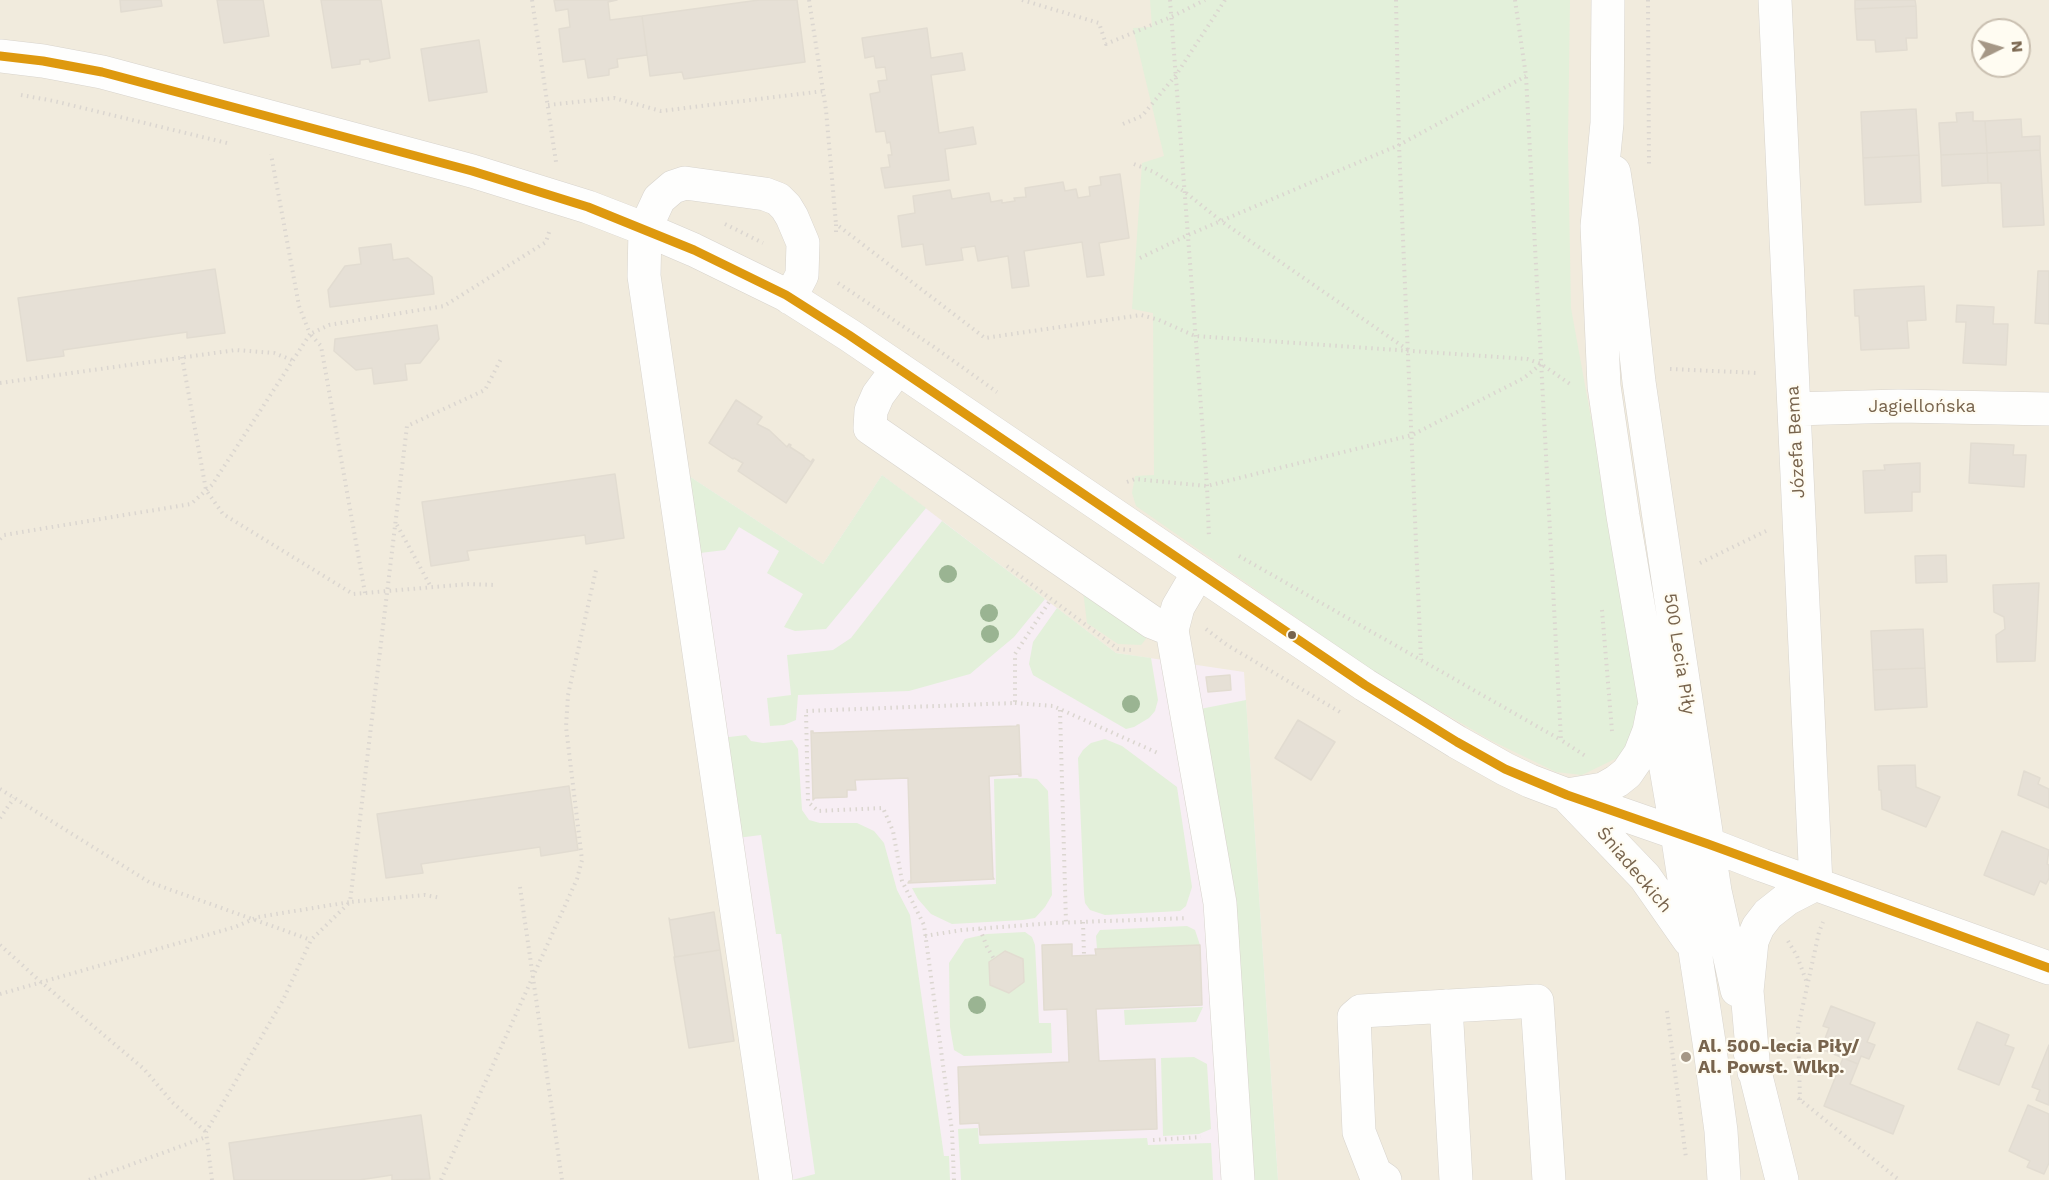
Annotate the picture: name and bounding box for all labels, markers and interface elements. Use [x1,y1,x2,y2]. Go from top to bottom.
north arrow [1971,18,2031,78]
text: N [2007,40,2027,53]
street label: Józefa Bema [1782,385,1810,499]
street label: Jagiellońska [1868,396,1976,418]
street label: 500 Lecia Piły [1659,592,1699,716]
unlabelled marker [1286,629,1298,641]
street label: Śniadeckich [1592,823,1676,917]
place label: Al. 500-lecia Piły/ Al. Powst. Wlkp. [1698,1036,1860,1078]
marker: Al. 500-lecia Piły/ Al. Powst. Wlkp. [1679,1050,1693,1064]

